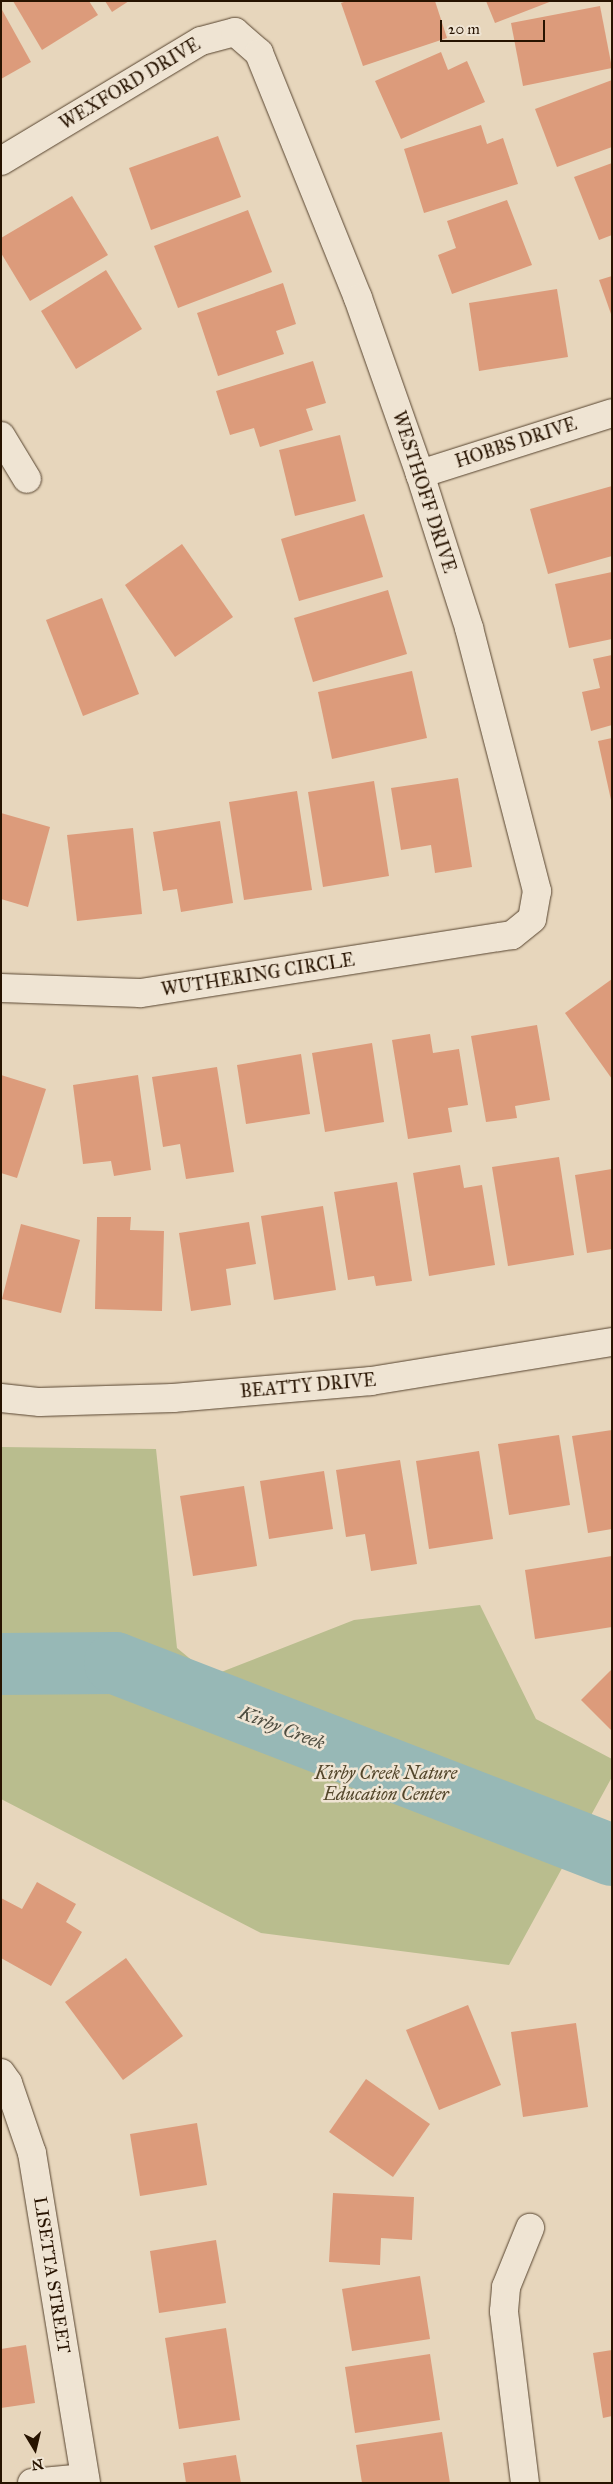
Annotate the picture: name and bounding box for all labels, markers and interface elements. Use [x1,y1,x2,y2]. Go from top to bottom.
scale bar [443,10,548,42]
text: 20 m [448,20,480,38]
street label: WEXFORD DRIVE [56,34,204,134]
street label: WESTHOFF DRIVE [388,408,460,576]
street label: HOBBS DRIVE [452,413,580,473]
street label: WUTHERING CIRCLE [160,949,356,1001]
street label: BEATTY DRIVE [239,1369,377,1403]
water label: Kirby Creek [236,1701,328,1755]
park label: Kirby Creek Nature Education Center [315,1763,457,1806]
street label: LISETTA STREET [29,2195,75,2355]
north arrow [10,2424,60,2474]
text: N [30,2455,45,2474]

